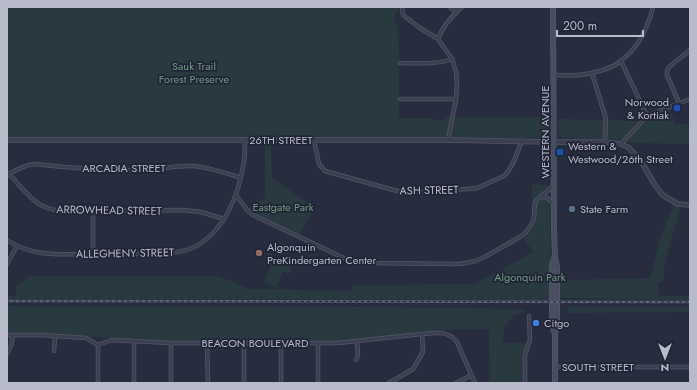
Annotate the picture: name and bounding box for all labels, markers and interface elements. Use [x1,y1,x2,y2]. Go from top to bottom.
scale bar [557,12,643,38]
text: 200 m [563,17,597,35]
park label: Sauk Trail Forest Preserve [159,58,230,87]
street label: WESTERN AVENUE [537,85,553,179]
place label: Norwood & Kortiak [625,94,669,123]
marker: Norwood & Kortiak [672,103,682,113]
street label: 26TH STREET [249,132,313,148]
place label: Western & Westwood/26th Street [568,138,673,167]
marker: Western & Westwood/26th Street [555,147,565,157]
street label: ARCADIA STREET [82,160,166,176]
street label: ASH STREET [399,181,459,199]
park label: Eastgate Park [252,199,314,215]
street label: ARROWHEAD STREET [56,201,162,219]
place label: State Farm [580,201,628,217]
marker: State Farm [567,204,577,214]
place label: Algonquin PreKindergarten Center [267,239,376,268]
street label: ALLEGHENY STREET [76,244,174,262]
marker: Algonquin PreKindergarten Center [254,248,264,258]
park label: Algonquin Park [494,269,566,285]
place label: Citgo [544,315,569,331]
marker: Citgo [531,318,541,328]
street label: BEACON BOULEVARD [202,335,309,351]
north arrow [645,338,685,378]
street label: SOUTH STREET [562,359,634,375]
text: N [661,360,669,376]

